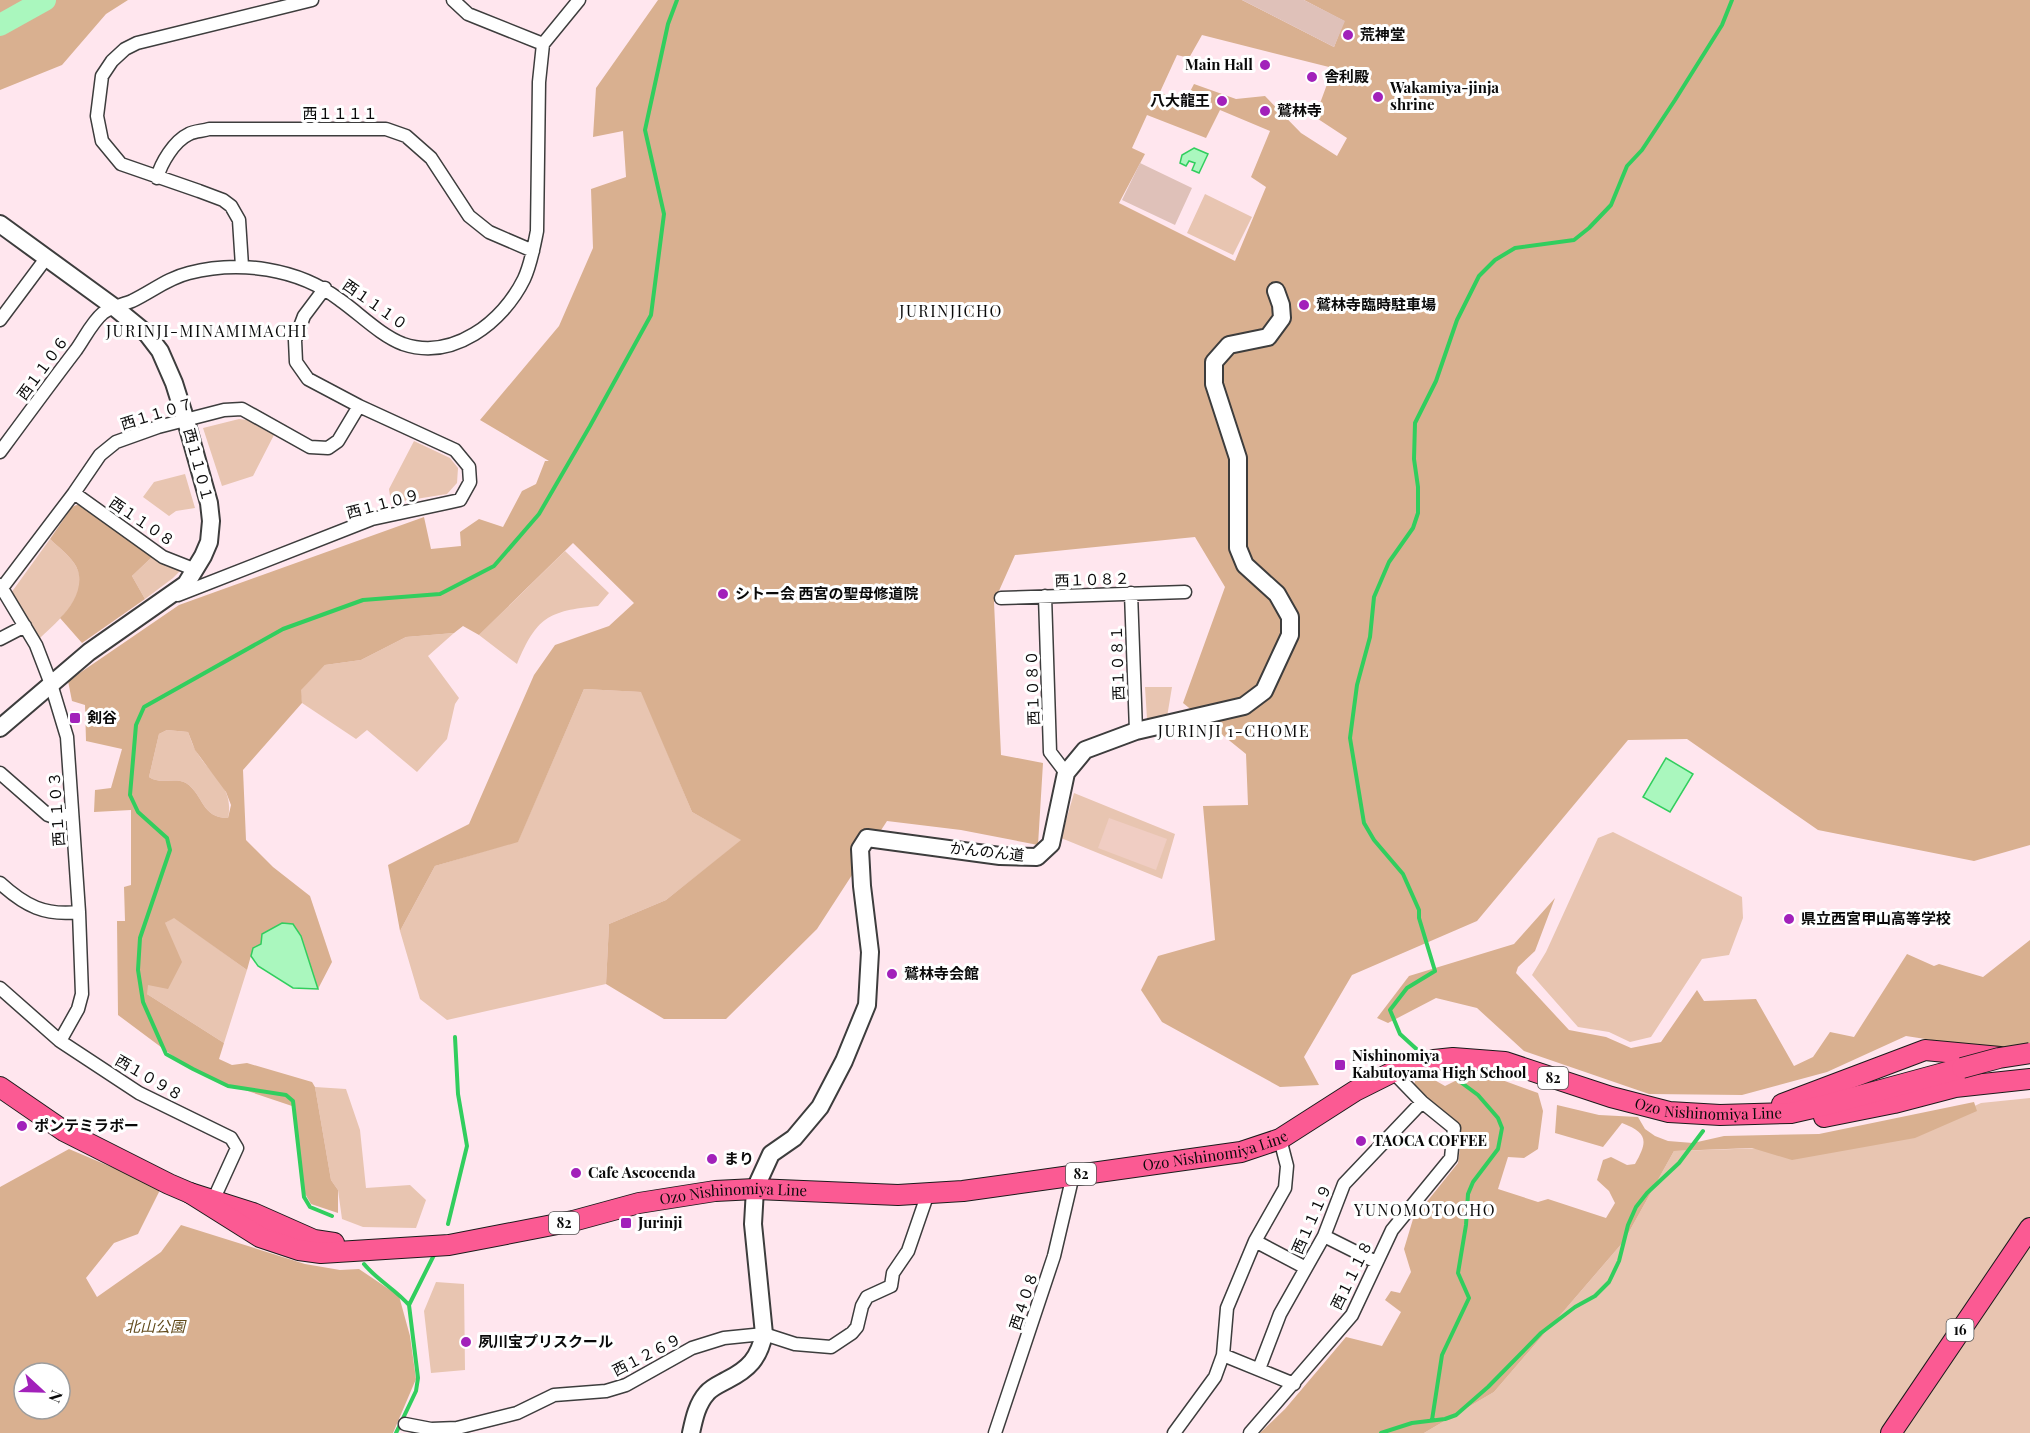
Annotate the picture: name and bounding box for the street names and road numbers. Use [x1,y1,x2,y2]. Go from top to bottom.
street label: 西１１１１ [302,103,378,123]
street label: 西１１１０ [339,274,412,334]
street label: 西１１０６ [12,331,72,404]
street label: 西１１０７ [118,393,196,434]
street label: 西１１０１ [180,426,218,504]
street label: 西１１０９ [344,484,422,522]
street label: 西１１０８ [106,492,179,550]
street label: 西１０８２ [1054,568,1130,590]
street label: 西１０８１ [1106,625,1128,701]
street label: 西１０８０ [1021,650,1043,726]
street label: 西１１０３ [43,771,69,847]
street label: かんのん道 [949,837,1025,865]
street label: 西１０９８ [112,1050,187,1105]
road number: 82 [1538,1067,1568,1089]
street label: Ozo Nishinomiya Line [1633,1093,1782,1124]
street label: Ozo Nishinomiya Line [1141,1125,1292,1175]
road number: 82 [1066,1163,1096,1185]
street label: Ozo Nishinomiya Line [658,1178,808,1209]
street label: 西１１１９ [1287,1180,1335,1257]
road number: 82 [549,1212,579,1234]
street label: 西１１１８ [1326,1236,1377,1313]
street label: 西４０８ [1004,1269,1042,1332]
road number: 16 [1946,1319,1974,1341]
street label: 西１２６９ [609,1328,685,1380]

